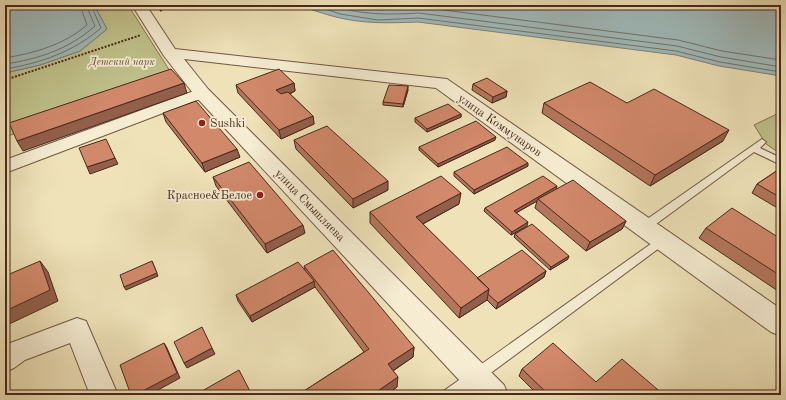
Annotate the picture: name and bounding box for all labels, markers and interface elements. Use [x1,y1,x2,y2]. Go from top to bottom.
park label: Детский парк [87,57,155,68]
street label: улица Коммунаров [455,92,544,159]
marker: Sushki [197,118,207,128]
place label: Sushki [210,118,245,130]
street label: улица Смышляева [272,167,347,244]
place label: Красное&Белое [167,190,252,202]
marker: Красное&Белое [255,190,265,200]

